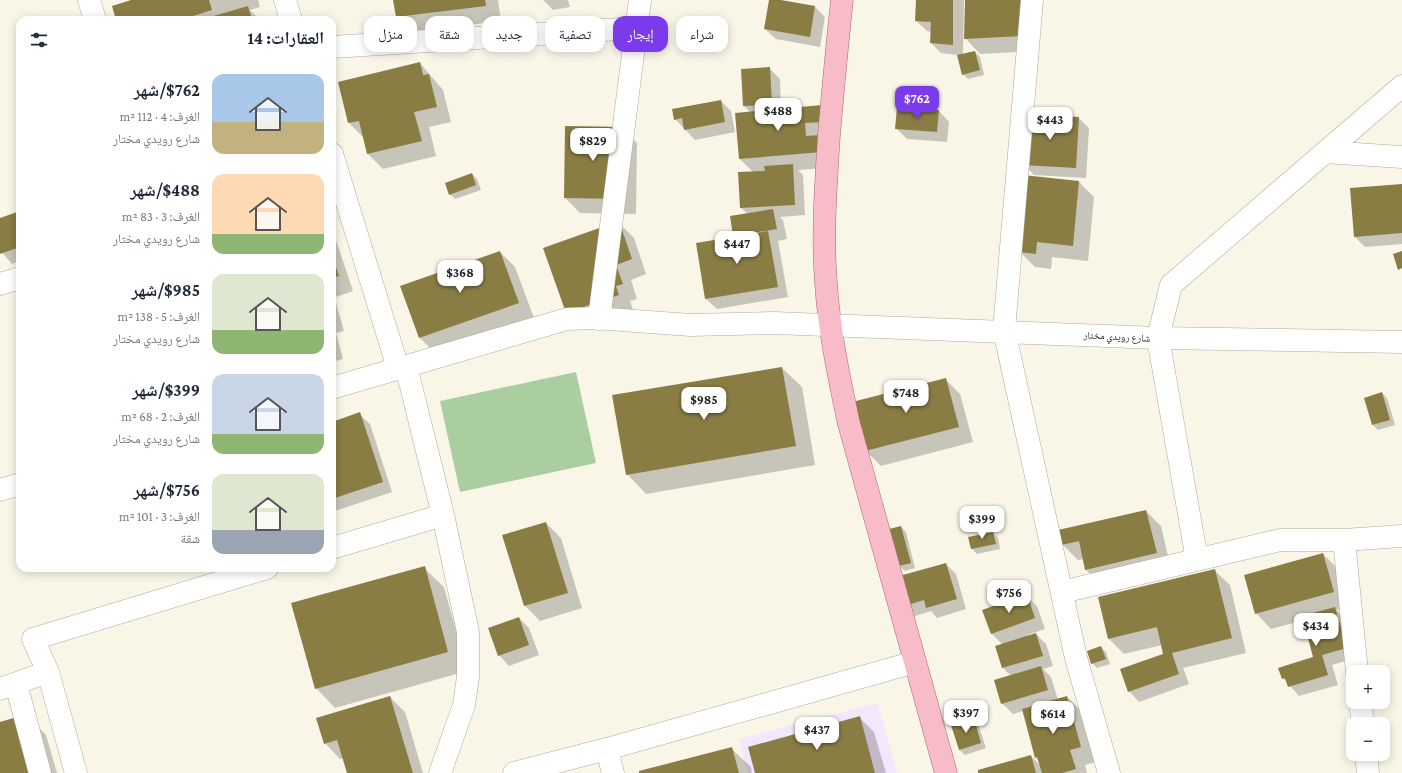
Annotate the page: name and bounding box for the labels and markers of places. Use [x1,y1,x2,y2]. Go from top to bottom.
pin: $762 [893,86,941,120]
pin: $488 [754,98,802,132]
pin: $443 [1026,107,1074,141]
pin: $829 [569,128,617,162]
pin: $447 [713,231,761,265]
pin: $368 [436,260,484,294]
pin: $748 [882,380,930,414]
pin: $985 [680,387,728,421]
pin: $399 [958,506,1006,540]
pin: $756 [985,580,1033,614]
pin: $434 [1292,613,1340,647]
pin: $397 [942,700,990,734]
pin: $614 [1029,701,1077,735]
pin: $437 [793,717,841,751]

